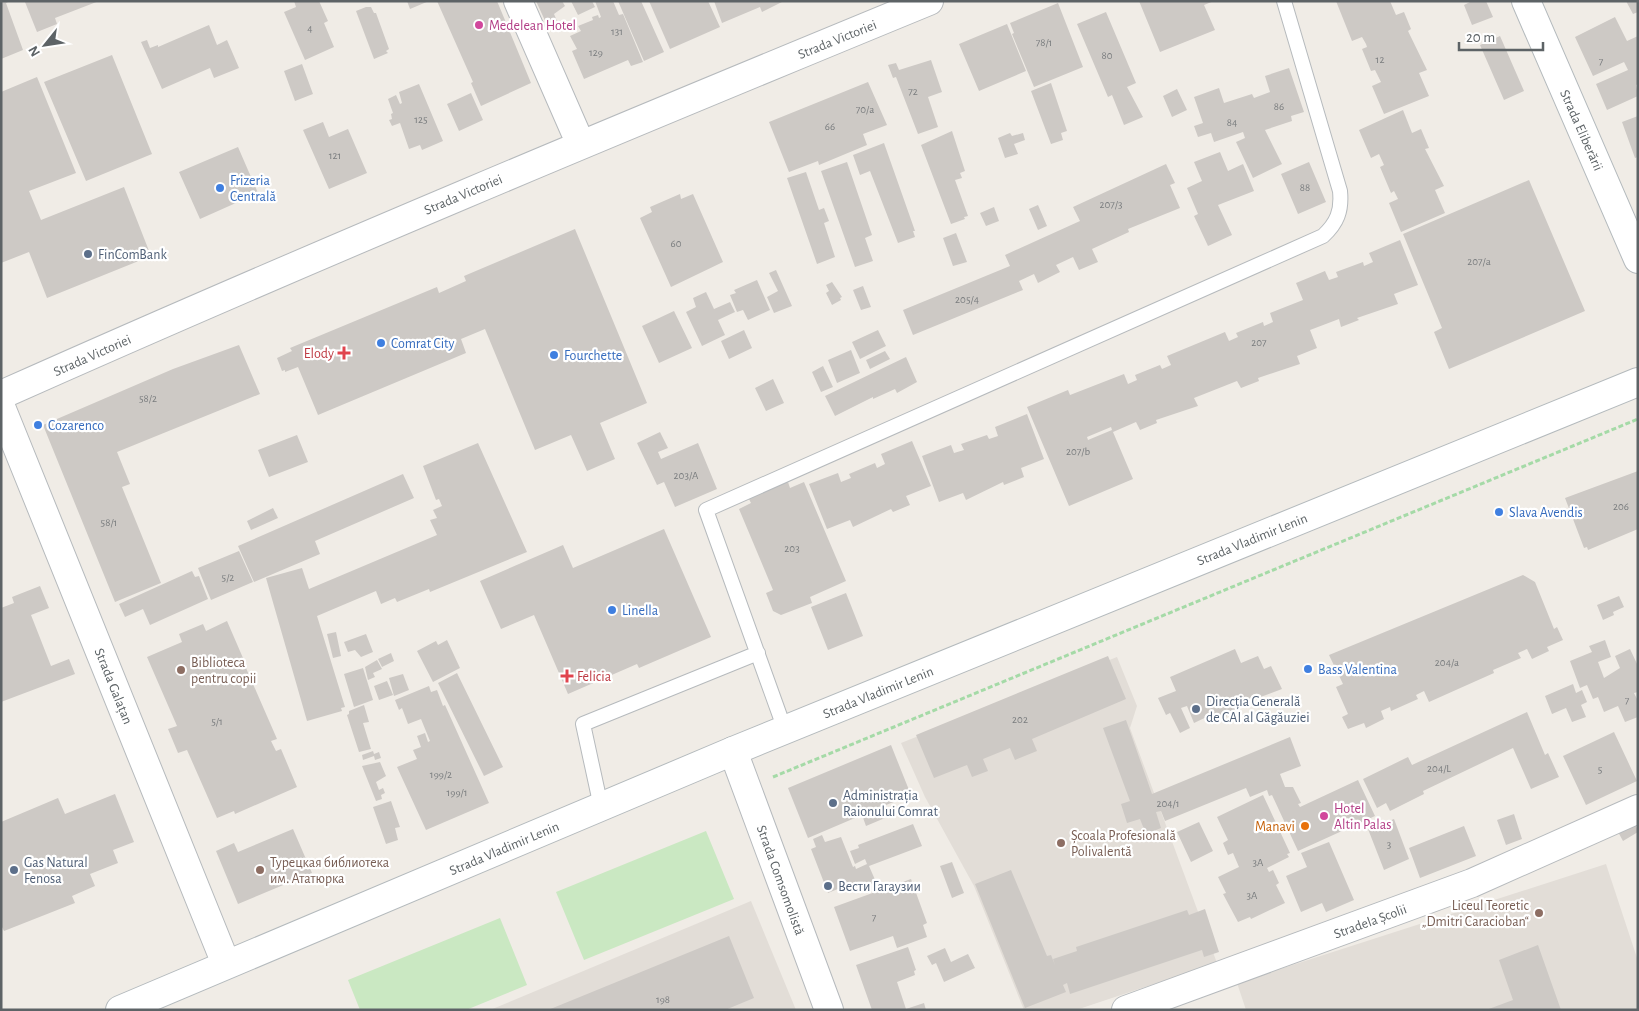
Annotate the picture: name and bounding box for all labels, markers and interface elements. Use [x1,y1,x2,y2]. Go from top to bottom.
street label: Strada Victoriei [796,18,879,62]
marker: Medelean Hotel [473,19,485,31]
place label: Medelean Hotel [489,19,576,33]
north arrow [20,20,70,70]
scale bar [1459,20,1543,52]
house number: 4 [307,23,313,34]
house number: 131 [611,26,623,37]
text: 20 m [1466,30,1495,45]
house number: 78/1 [1036,37,1052,48]
text: N [26,43,43,59]
house number: 129 [589,47,603,58]
house number: 80 [1101,50,1113,61]
house number: 12 [1376,54,1384,65]
house number: 7 [1599,56,1604,67]
house number: 72 [908,86,918,97]
street label: Strada Eliberării [1557,88,1605,173]
house number: 86 [1274,101,1284,112]
house number: 70/a [856,104,874,115]
house number: 125 [414,114,428,125]
house number: 84 [1227,117,1237,128]
house number: 66 [825,121,835,132]
house number: 121 [329,150,341,161]
street label: Strada Victoriei [422,172,504,218]
place label: Frizeria Centrală [230,174,276,204]
marker: Frizeria Centrală [214,182,226,194]
house number: 88 [1300,182,1310,193]
house number: 207/3 [1099,199,1123,210]
house number: 60 [671,238,682,249]
marker: FinComBank [82,248,94,260]
place label: FinComBank [98,248,167,262]
house number: 207/a [1467,256,1491,267]
house number: 205/4 [955,294,979,305]
street label: Strada Victoriei [51,333,133,379]
marker: Comrat City [375,337,387,349]
place label: Comrat City [391,337,455,351]
house number: 207 [1251,337,1267,348]
place label: Elody [304,347,334,361]
marker: Elody [338,347,350,359]
marker: Fourchette [548,349,560,361]
place label: Fourchette [564,349,622,363]
house number: 58/2 [139,393,157,404]
marker: Cozarenco [32,419,44,431]
place label: Cozarenco [48,419,104,433]
house number: 207/b [1066,446,1090,457]
house number: 203/A [674,470,699,481]
house number: 206 [1613,501,1629,512]
marker: Slava Avendis [1493,506,1505,518]
place label: Slava Avendis [1509,506,1583,520]
street label: Strada Vladimir Lenin [1195,511,1310,568]
house number: 58/1 [101,517,117,528]
house number: 203 [784,543,800,554]
house number: 5/2 [222,572,234,583]
marker: Linella [606,604,618,616]
place label: Linella [622,604,659,618]
street label: Strada Galațan [91,646,135,727]
place label: Biblioteca pentru copii [191,656,256,686]
house number: 204/a [1435,657,1459,668]
marker: Bass Valentina [1302,663,1314,675]
place label: Bass Valentina [1318,663,1397,677]
marker: Biblioteca pentru copii [175,664,187,676]
street label: Strada Vladimir Lenin [821,664,936,721]
marker: Felicia [561,670,573,682]
place label: Felicia [577,670,612,684]
place label: Direcția Generală de CAI al Găgăuziei [1206,695,1310,725]
house number: 7 [1625,695,1630,706]
marker: Direcția Generală de CAI al Găgăuziei [1190,703,1202,715]
house number: 202 [1012,714,1028,725]
house number: 5/1 [211,716,223,727]
house number: 204/L [1427,763,1451,774]
house number: 5 [1598,764,1603,775]
house number: 199/2 [430,769,452,780]
house number: 199/1 [446,787,468,798]
place label: Administrația Raionului Comrat [843,789,938,819]
marker: Administrația Raionului Comrat [827,797,839,809]
house number: 204/1 [1156,798,1180,809]
place label: Hotel Altin Palas [1334,802,1391,832]
marker: Hotel Altin Palas [1318,810,1330,822]
street label: Strada Vladimir Lenin [448,820,561,878]
place label: Manavi [1255,820,1295,834]
marker: Manavi [1299,820,1311,832]
street label: Strada Comsomolistă [754,824,807,938]
place label: Școala Profesională Polivalentă [1071,829,1176,859]
marker: Școala Profesională Polivalentă [1055,837,1067,849]
house number: 3 [1387,839,1392,850]
place label: Gas Natural Fenosa [24,856,88,886]
place label: Турецкая библиотека им. Ататюрка [270,856,390,886]
house number: 3A [1253,857,1264,868]
marker: Gas Natural Fenosa [8,864,20,876]
marker: Турецкая библиотека им. Ататюрка [254,864,266,876]
marker: Вести Гагаузии [822,880,834,892]
place label: Вести Гагаузии [838,880,921,894]
house number: 3A [1247,890,1258,901]
place label: Liceul Teoretic „Dmitri Caracioban“ [1422,899,1530,929]
street label: Stradela Școlii [1332,902,1409,943]
marker: Liceul Teoretic „Dmitri Caracioban“ [1533,907,1545,919]
house number: 7 [872,912,877,923]
house number: 198 [656,994,670,1005]

